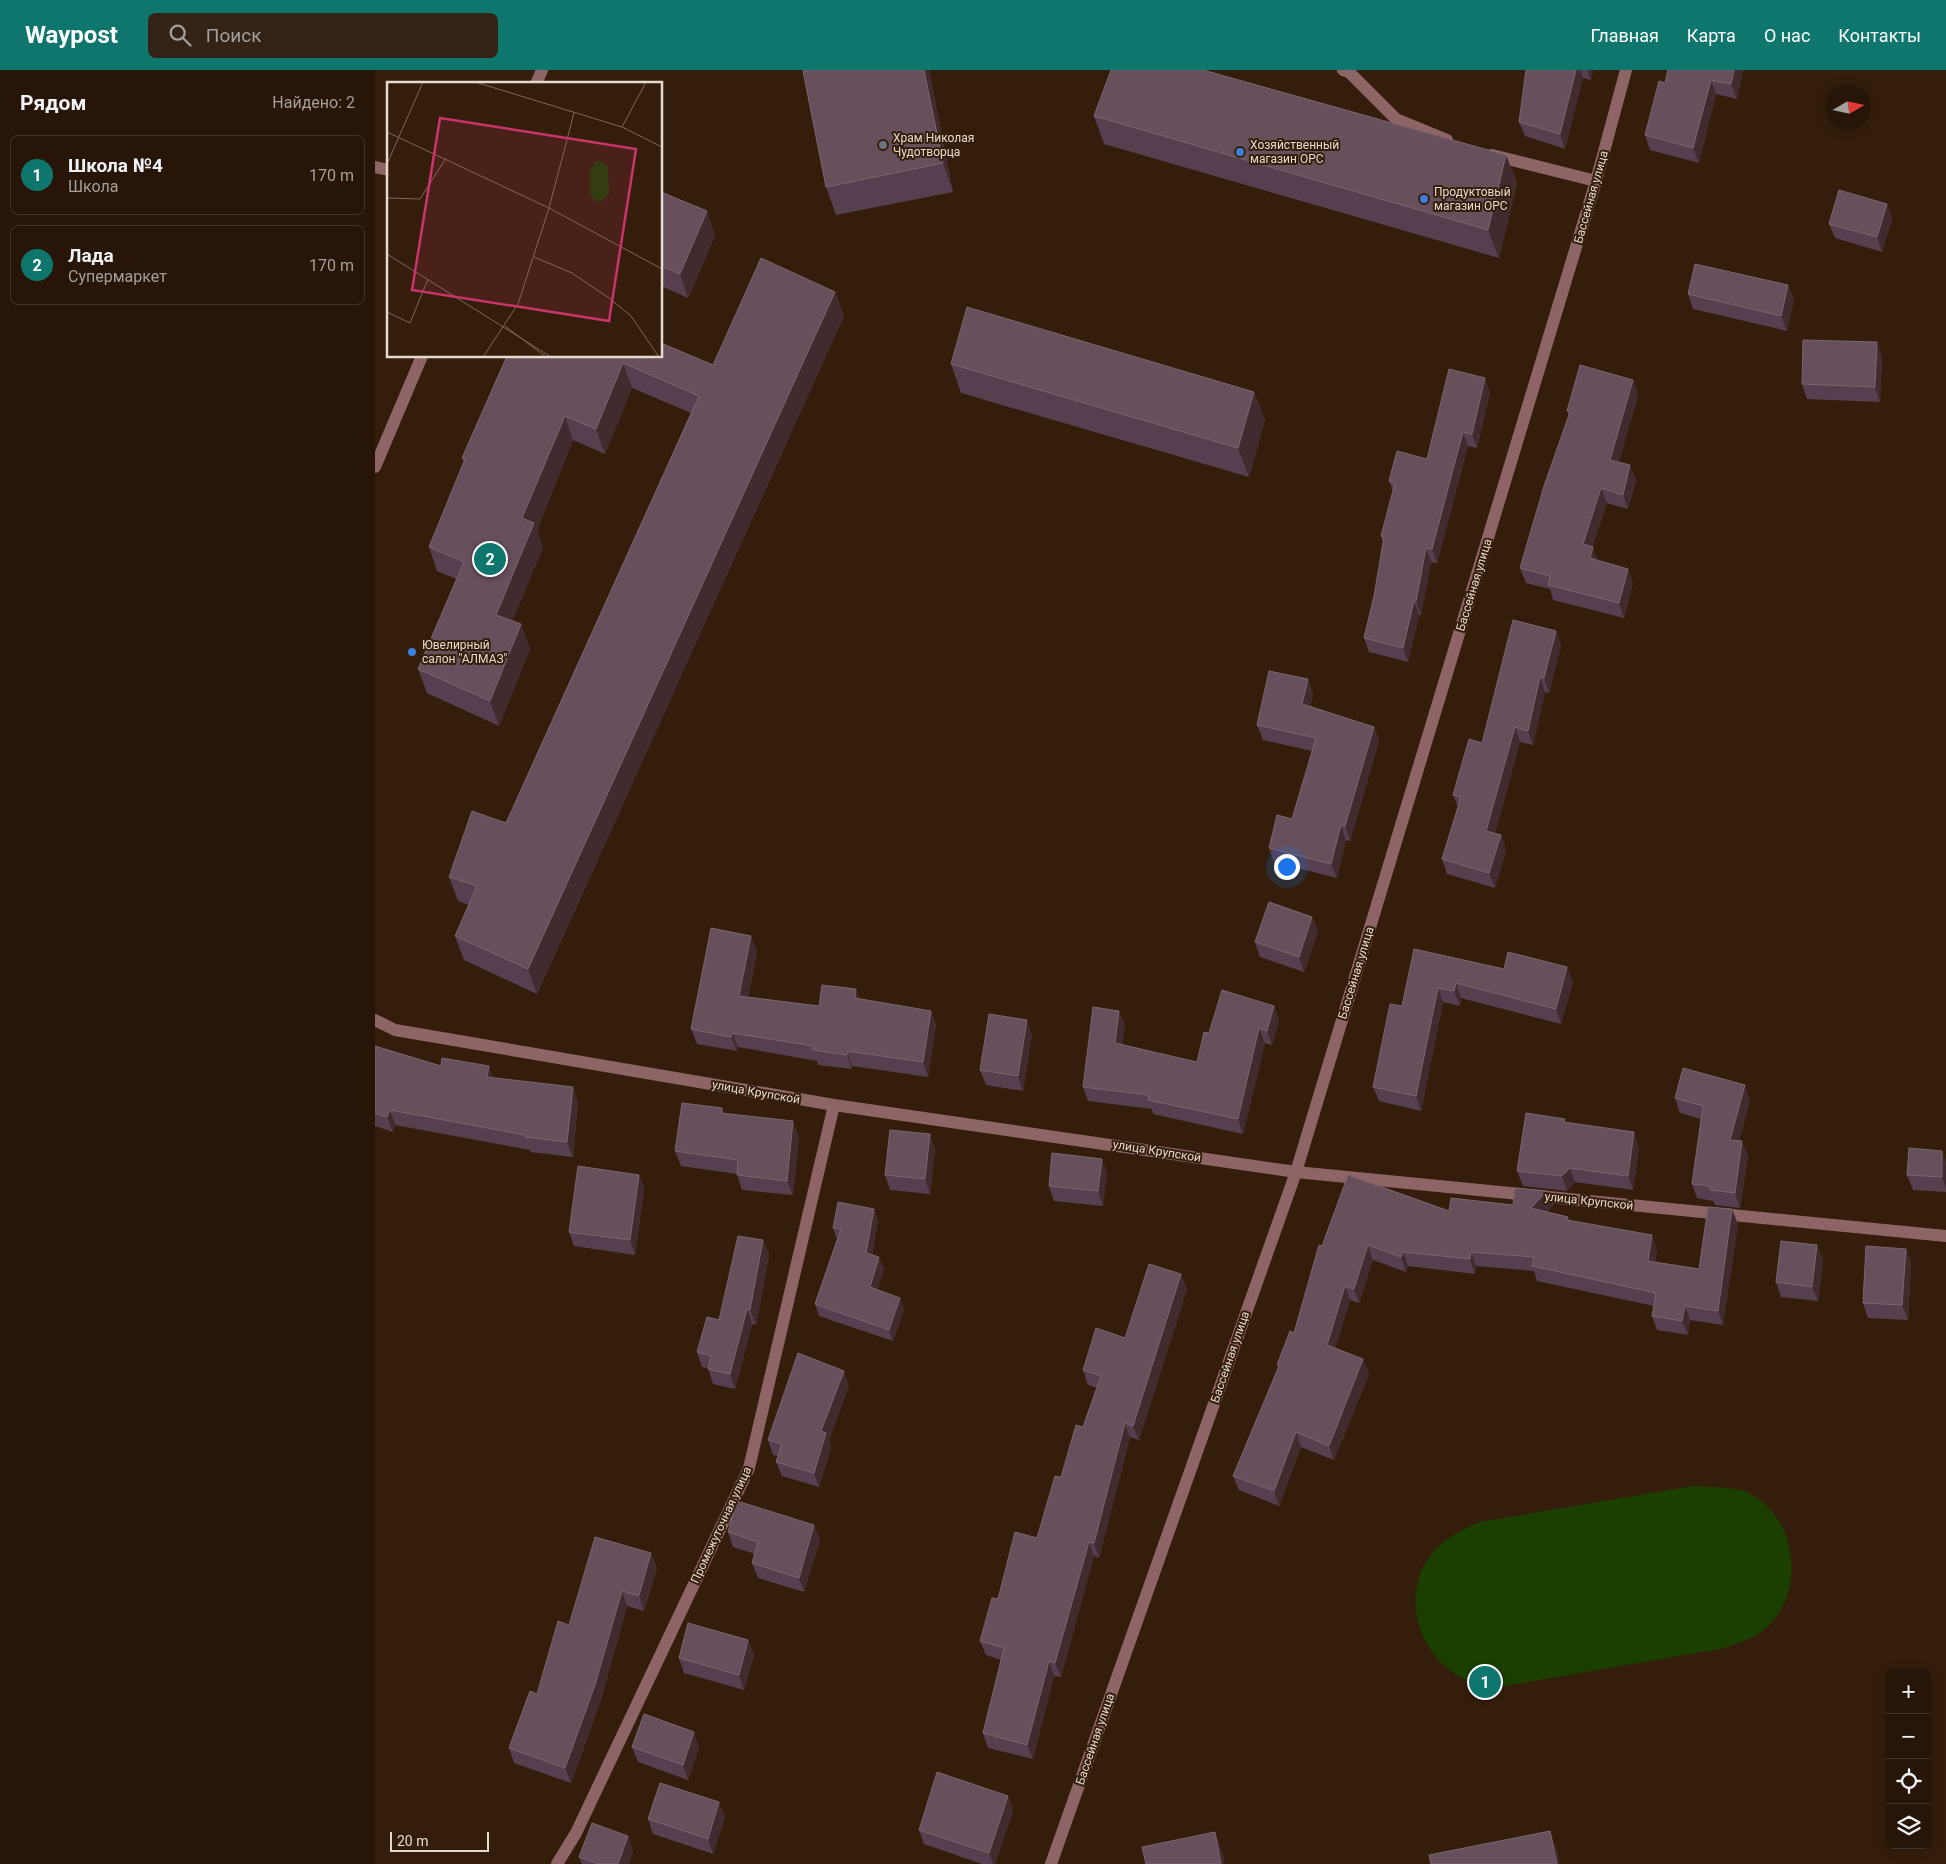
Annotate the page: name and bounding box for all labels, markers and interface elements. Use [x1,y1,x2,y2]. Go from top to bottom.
search box [148,13,498,58]
text: Waypost [25,21,118,49]
icon: search [166,21,194,49]
text: Поиск [206,24,261,47]
text: Главная [1590,25,1659,46]
text: Карта [1687,25,1736,46]
text: О нас [1764,25,1810,46]
text: Контакты [1838,25,1921,46]
inset map [387,82,663,358]
north arrow [1826,85,1871,130]
text: Рядом [20,91,86,115]
text: Найдено: 2 [272,93,355,112]
place label: Храм Николая Чудотворца [893,131,974,159]
place label: Хозяйственный магазин ОРС [1250,138,1339,166]
marker: Храм Николая Чудотворца [877,139,889,151]
marker: Хозяйственный магазин ОРС [1234,146,1246,158]
street label: Бассейная улица [1571,149,1611,245]
text: Школа №4 [68,154,163,177]
text: 1 [32,166,42,185]
text: 170 m [309,166,354,185]
text: Школа [68,177,119,196]
place label: Продуктовый магазин ОРС [1434,185,1511,213]
marker: Продуктовый магазин ОРС [1418,193,1430,205]
text: Лада [68,244,114,267]
text: 2 [32,256,42,275]
text: 170 m [309,256,354,275]
text: Супермаркет [68,267,167,286]
street label: Бассейная улица [1453,537,1495,633]
pin: 2 [474,540,506,578]
place label: Ювелирный салон "АЛМАЗ" [422,638,508,666]
marker: Ювелирный салон "АЛМАЗ" [406,646,418,658]
your location [1274,854,1300,880]
street label: Бассейная улица [1335,925,1377,1021]
street label: улица Крупской [711,1077,801,1107]
street label: улица Крупской [1112,1137,1202,1165]
street label: улица Крупской [1544,1189,1634,1213]
street label: Бассейная улица [1208,1309,1252,1405]
street label: Промежуточная улица [688,1464,754,1586]
pin: 1 [1469,1663,1501,1701]
map controls [1886,1669,1931,1849]
button: + [1886,1669,1931,1714]
street label: Бассейная улица [1073,1691,1117,1787]
button: − [1886,1714,1931,1759]
button: locate [1886,1759,1931,1804]
button: layers [1886,1804,1931,1849]
scale bar [390,1829,489,1852]
text: 20 m [397,1833,429,1849]

